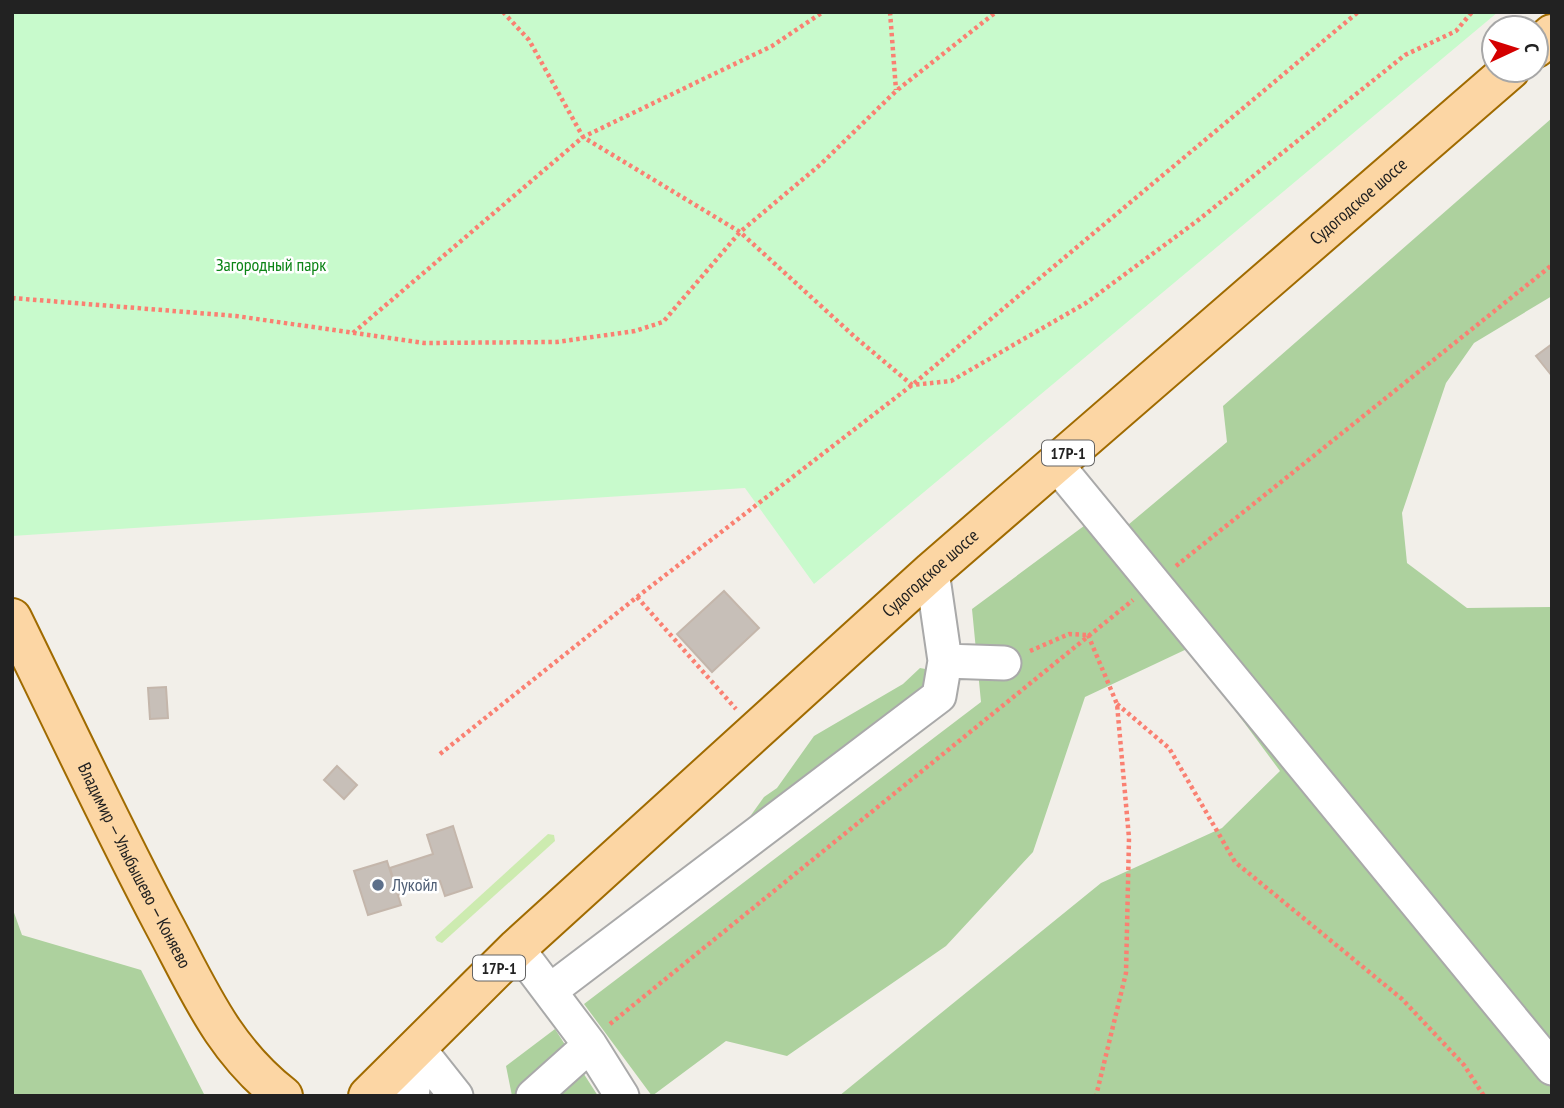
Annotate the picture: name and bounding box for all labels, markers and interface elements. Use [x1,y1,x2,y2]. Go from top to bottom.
north arrow [1480,14,1550,84]
text: С [1520,43,1544,53]
street label: Судогодское шоссе [1305,153,1412,250]
park label: Загородный парк [216,253,326,276]
road number: 17Р-1 [1042,440,1094,466]
street label: Судогодское шоссе [877,524,983,622]
street label: Владимир — Улыбышево — Коняево [73,759,197,972]
place label: Лукойл [391,873,438,896]
marker: Лукойл [370,877,386,893]
road number: 17Р-1 [473,956,525,980]

